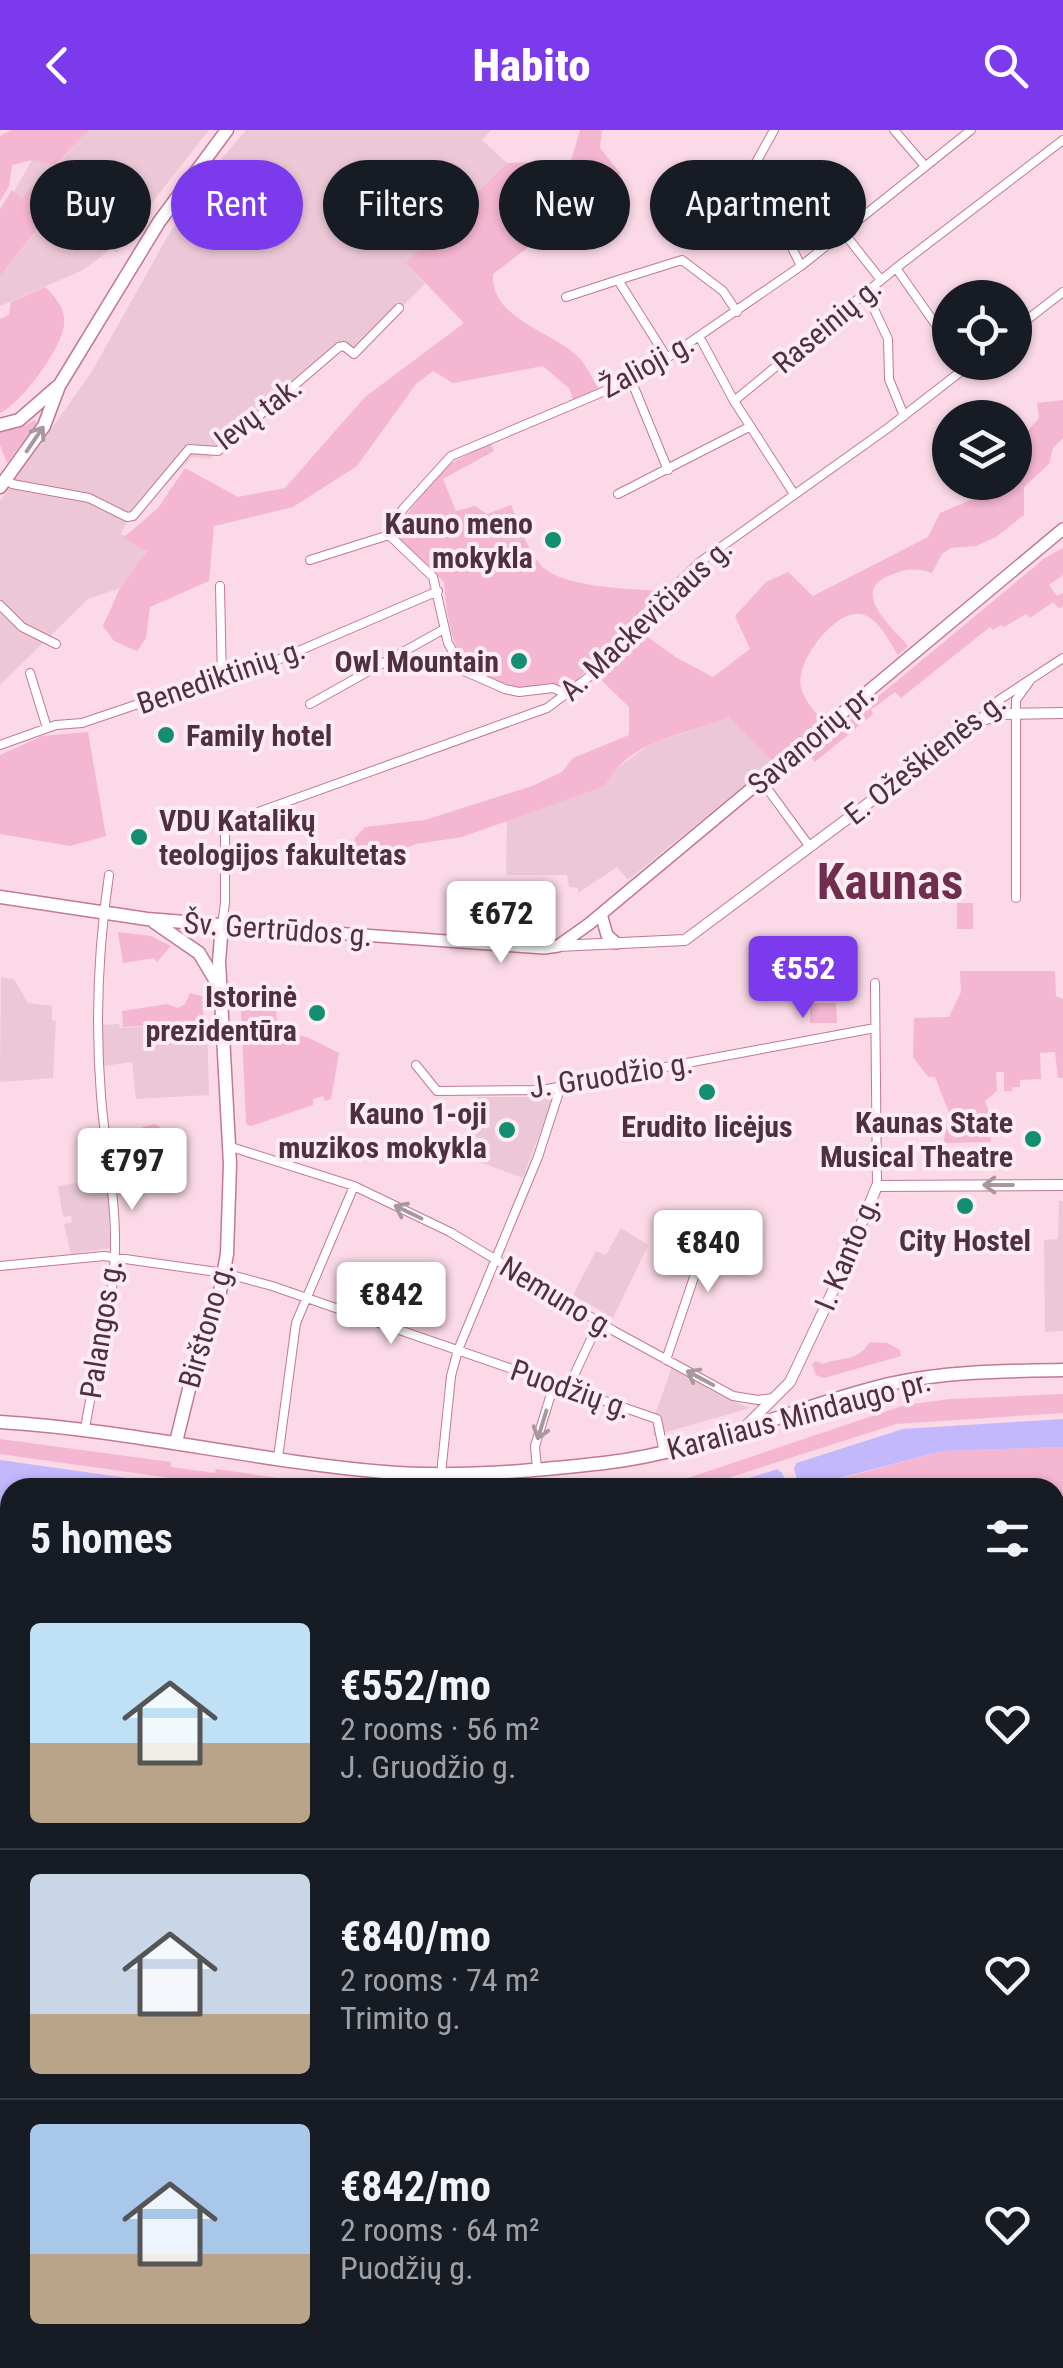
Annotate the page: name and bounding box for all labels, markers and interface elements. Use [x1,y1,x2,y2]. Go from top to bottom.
icon: back [30,38,85,93]
icon: search [978,38,1033,93]
text: Habito [472,39,591,92]
chip: Buy [30,160,151,250]
chip: Rent [171,160,303,250]
chip: Filters [323,160,479,250]
chip: New [499,160,630,250]
chip: Apartment [650,160,866,250]
street label: Raseinių g. [766,270,888,380]
map controls [932,280,1032,500]
button: locate [932,280,1032,380]
street label: Žalioji g. [594,325,700,405]
street label: Ievų tak. [207,369,309,457]
button: layers [932,400,1032,500]
one-way arrow [24,425,45,454]
place label: Kauno meno mokykla [385,506,533,575]
marker: Kauno meno mokykla [542,529,564,551]
street label: A. Mackevičiaus g. [553,530,739,708]
street label: Benediktinių g. [132,631,310,721]
place label: Owl Mountain [335,644,499,679]
marker: Owl Mountain [508,650,530,672]
street label: Savanorių pr. [741,676,881,802]
street label: E. Ožeškienės g. [837,684,1013,832]
place label: Family hotel [186,718,332,753]
marker: Family hotel [155,724,177,746]
place label: VDU Katalikų teologijos fakultetas [159,803,407,872]
marker: VDU Katalikų teologijos fakultetas [128,826,150,848]
district label: Kaunas [817,853,963,911]
pin: €672 [442,881,560,966]
text: €672 [469,894,533,932]
street label: Šv. Gertrūdos g. [183,905,373,953]
pin: €552 [744,936,862,1021]
text: €552 [771,949,835,987]
place label: Istorinė prezidentūra [145,979,297,1048]
marker: Istorinė prezidentūra [306,1002,328,1024]
street label: J. Gruodžio g. [527,1045,695,1105]
marker: Erudito licėjus [696,1081,718,1103]
place label: Kauno 1-oji muzikos mokykla [278,1096,487,1165]
place label: Kaunas State Musical Theatre [820,1105,1013,1174]
place label: Erudito licėjus [621,1109,793,1144]
marker: Kauno 1-oji muzikos mokykla [496,1119,518,1141]
pin: €797 [73,1128,191,1213]
marker: Kaunas State Musical Theatre [1022,1128,1044,1150]
text: €797 [100,1141,164,1179]
one-way arrow [982,1176,1014,1194]
street label: I. Kanto g. [807,1191,887,1315]
marker: City Hostel [954,1195,976,1217]
one-way arrow [394,1201,424,1220]
pin: €840 [649,1210,767,1295]
text: €840 [676,1223,740,1261]
place label: City Hostel [899,1223,1031,1258]
street label: Nemuno g. [494,1249,622,1345]
street label: Palangos g. [73,1257,129,1401]
street label: Birštono g. [171,1258,241,1392]
pin: €842 [332,1262,450,1347]
text: €842 [359,1275,423,1313]
street label: Puodžių g. [506,1352,636,1426]
street label: Karaliaus Mindaugo pr. [663,1363,935,1467]
one-way arrow [685,1368,715,1388]
one-way arrow [532,1409,550,1440]
icon: filters [980,1511,1035,1566]
text: 5 homes [30,1514,173,1563]
text: €552/mo [340,1661,491,1710]
icon: home [110,1663,230,1783]
icon: heart [980,1696,1035,1751]
text: 2 rooms · 56 m² [340,1710,539,1748]
text: J. Gruodžio g. [340,1748,516,1786]
text: €840/mo [340,1912,491,1961]
icon: home [110,1914,230,2034]
icon: heart [980,1947,1035,2002]
text: 2 rooms · 74 m² [340,1961,539,1999]
text: Trimito g. [340,1999,461,2037]
text: €842/mo [340,2162,491,2211]
icon: home [110,2164,230,2284]
icon: heart [980,2197,1035,2252]
text: 2 rooms · 64 m² [340,2211,539,2249]
text: Puodžių g. [340,2249,474,2287]

